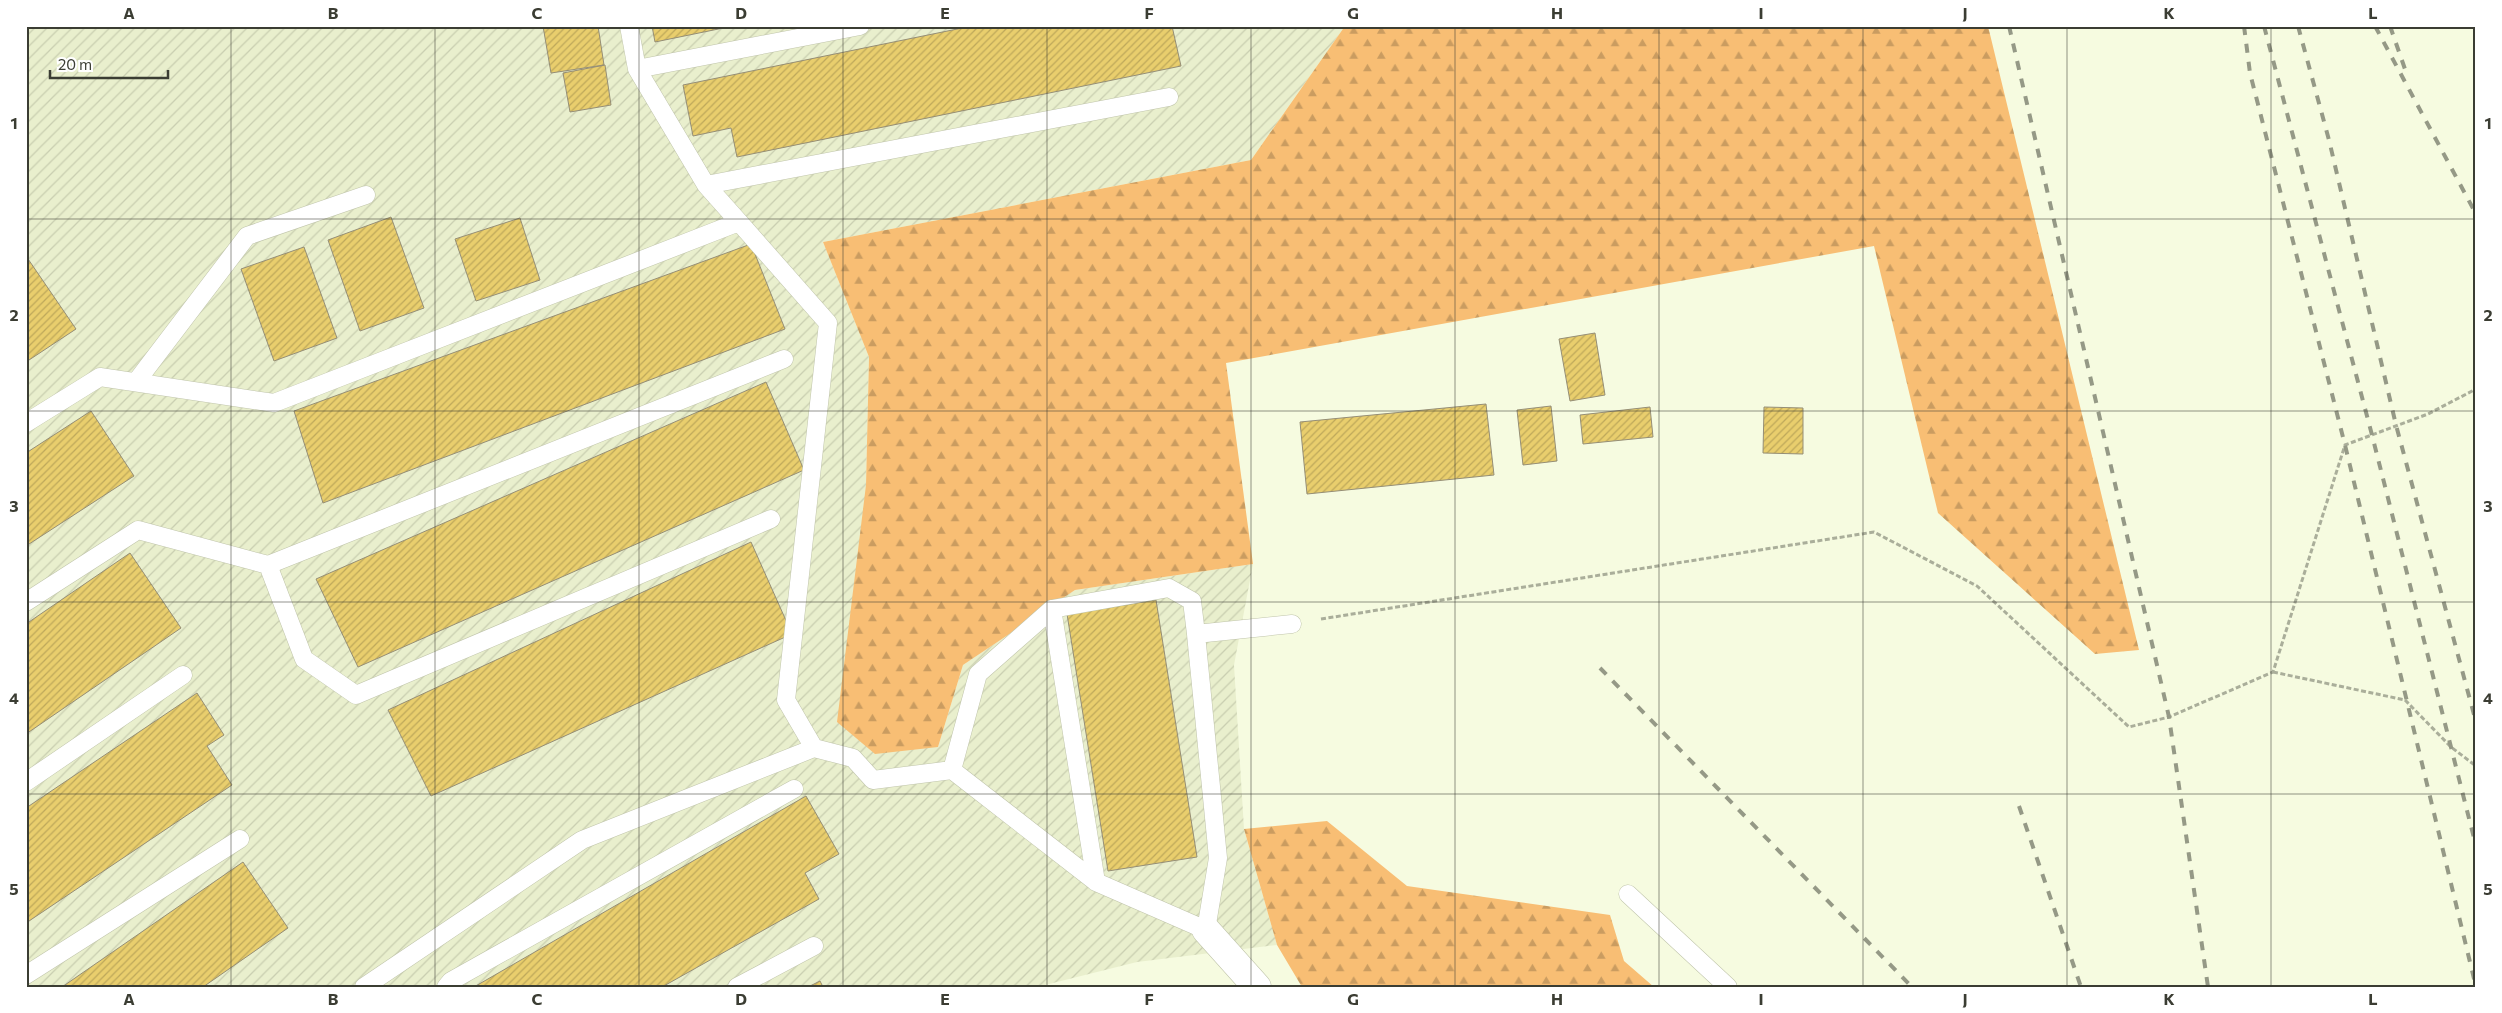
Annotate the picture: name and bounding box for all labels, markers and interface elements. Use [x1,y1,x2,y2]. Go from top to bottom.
text: A [123,3,135,22]
text: B [328,3,339,22]
text: C [532,3,543,22]
text: D [735,3,747,22]
text: E [940,3,950,22]
text: F [1144,3,1154,22]
text: G [1347,3,1359,22]
text: H [1551,3,1563,22]
text: I [1758,3,1764,22]
text: J [1962,3,1968,22]
text: K [2163,3,2175,22]
text: L [2368,3,2378,22]
scale bar [50,48,168,80]
text: 20 m [58,55,92,73]
text: 1 [10,113,18,132]
text: 1 [2484,113,2492,132]
text: 2 [9,305,19,324]
text: 2 [2483,305,2493,324]
text: 3 [9,496,19,515]
text: 3 [2483,496,2493,515]
text: 4 [9,688,19,707]
text: 4 [2483,688,2493,707]
text: 5 [9,879,19,898]
text: 5 [2483,879,2493,898]
text: A [123,989,135,1008]
text: B [328,989,339,1008]
text: C [532,989,543,1008]
text: D [735,989,747,1008]
text: E [940,989,950,1008]
text: F [1144,989,1154,1008]
text: G [1347,989,1359,1008]
text: H [1551,989,1563,1008]
text: I [1758,989,1764,1008]
text: J [1962,989,1968,1008]
text: K [2163,989,2175,1008]
text: L [2368,989,2378,1008]

